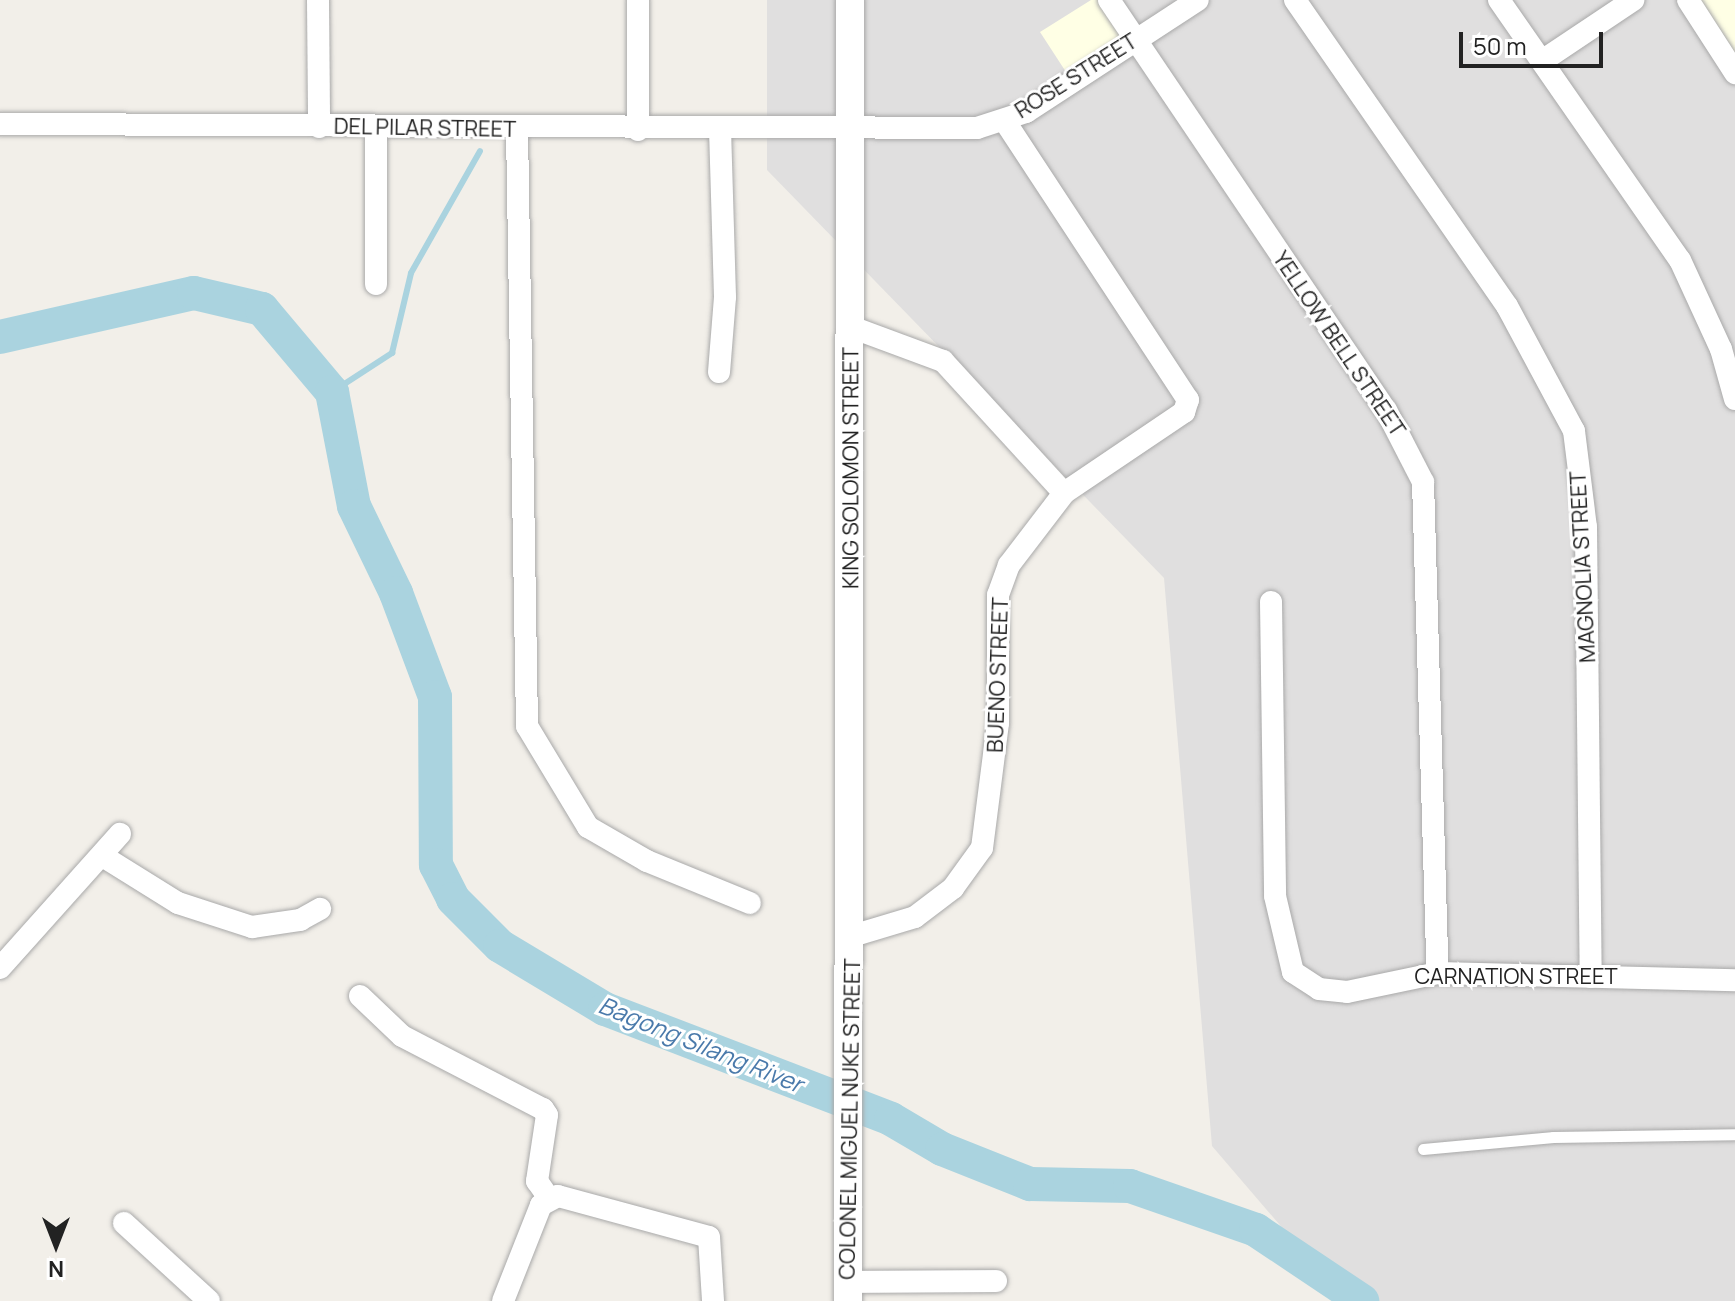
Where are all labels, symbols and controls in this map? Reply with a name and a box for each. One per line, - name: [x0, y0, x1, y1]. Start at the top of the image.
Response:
- scale bar: [1463, 16, 1607, 66]
- street label: ROSE STREET: [1010, 28, 1142, 124]
- text: 50 m: [1473, 29, 1527, 62]
- street label: DEL PILAR STREET: [333, 113, 517, 143]
- street label: YELLOW BELL STREET: [1267, 246, 1411, 442]
- street label: KING SOLOMON STREET: [838, 347, 864, 589]
- street label: MAGNOLIA STREET: [1565, 470, 1601, 664]
- street label: BUENO STREET: [982, 597, 1014, 753]
- street label: COLONEL MIGUEL NUKE STREET: [834, 957, 866, 1281]
- street label: CARNATION STREET: [1414, 964, 1618, 990]
- water label: Bagong Silang River: [595, 990, 807, 1098]
- north arrow: [16, 1205, 96, 1285]
- text: N: [48, 1254, 64, 1284]

